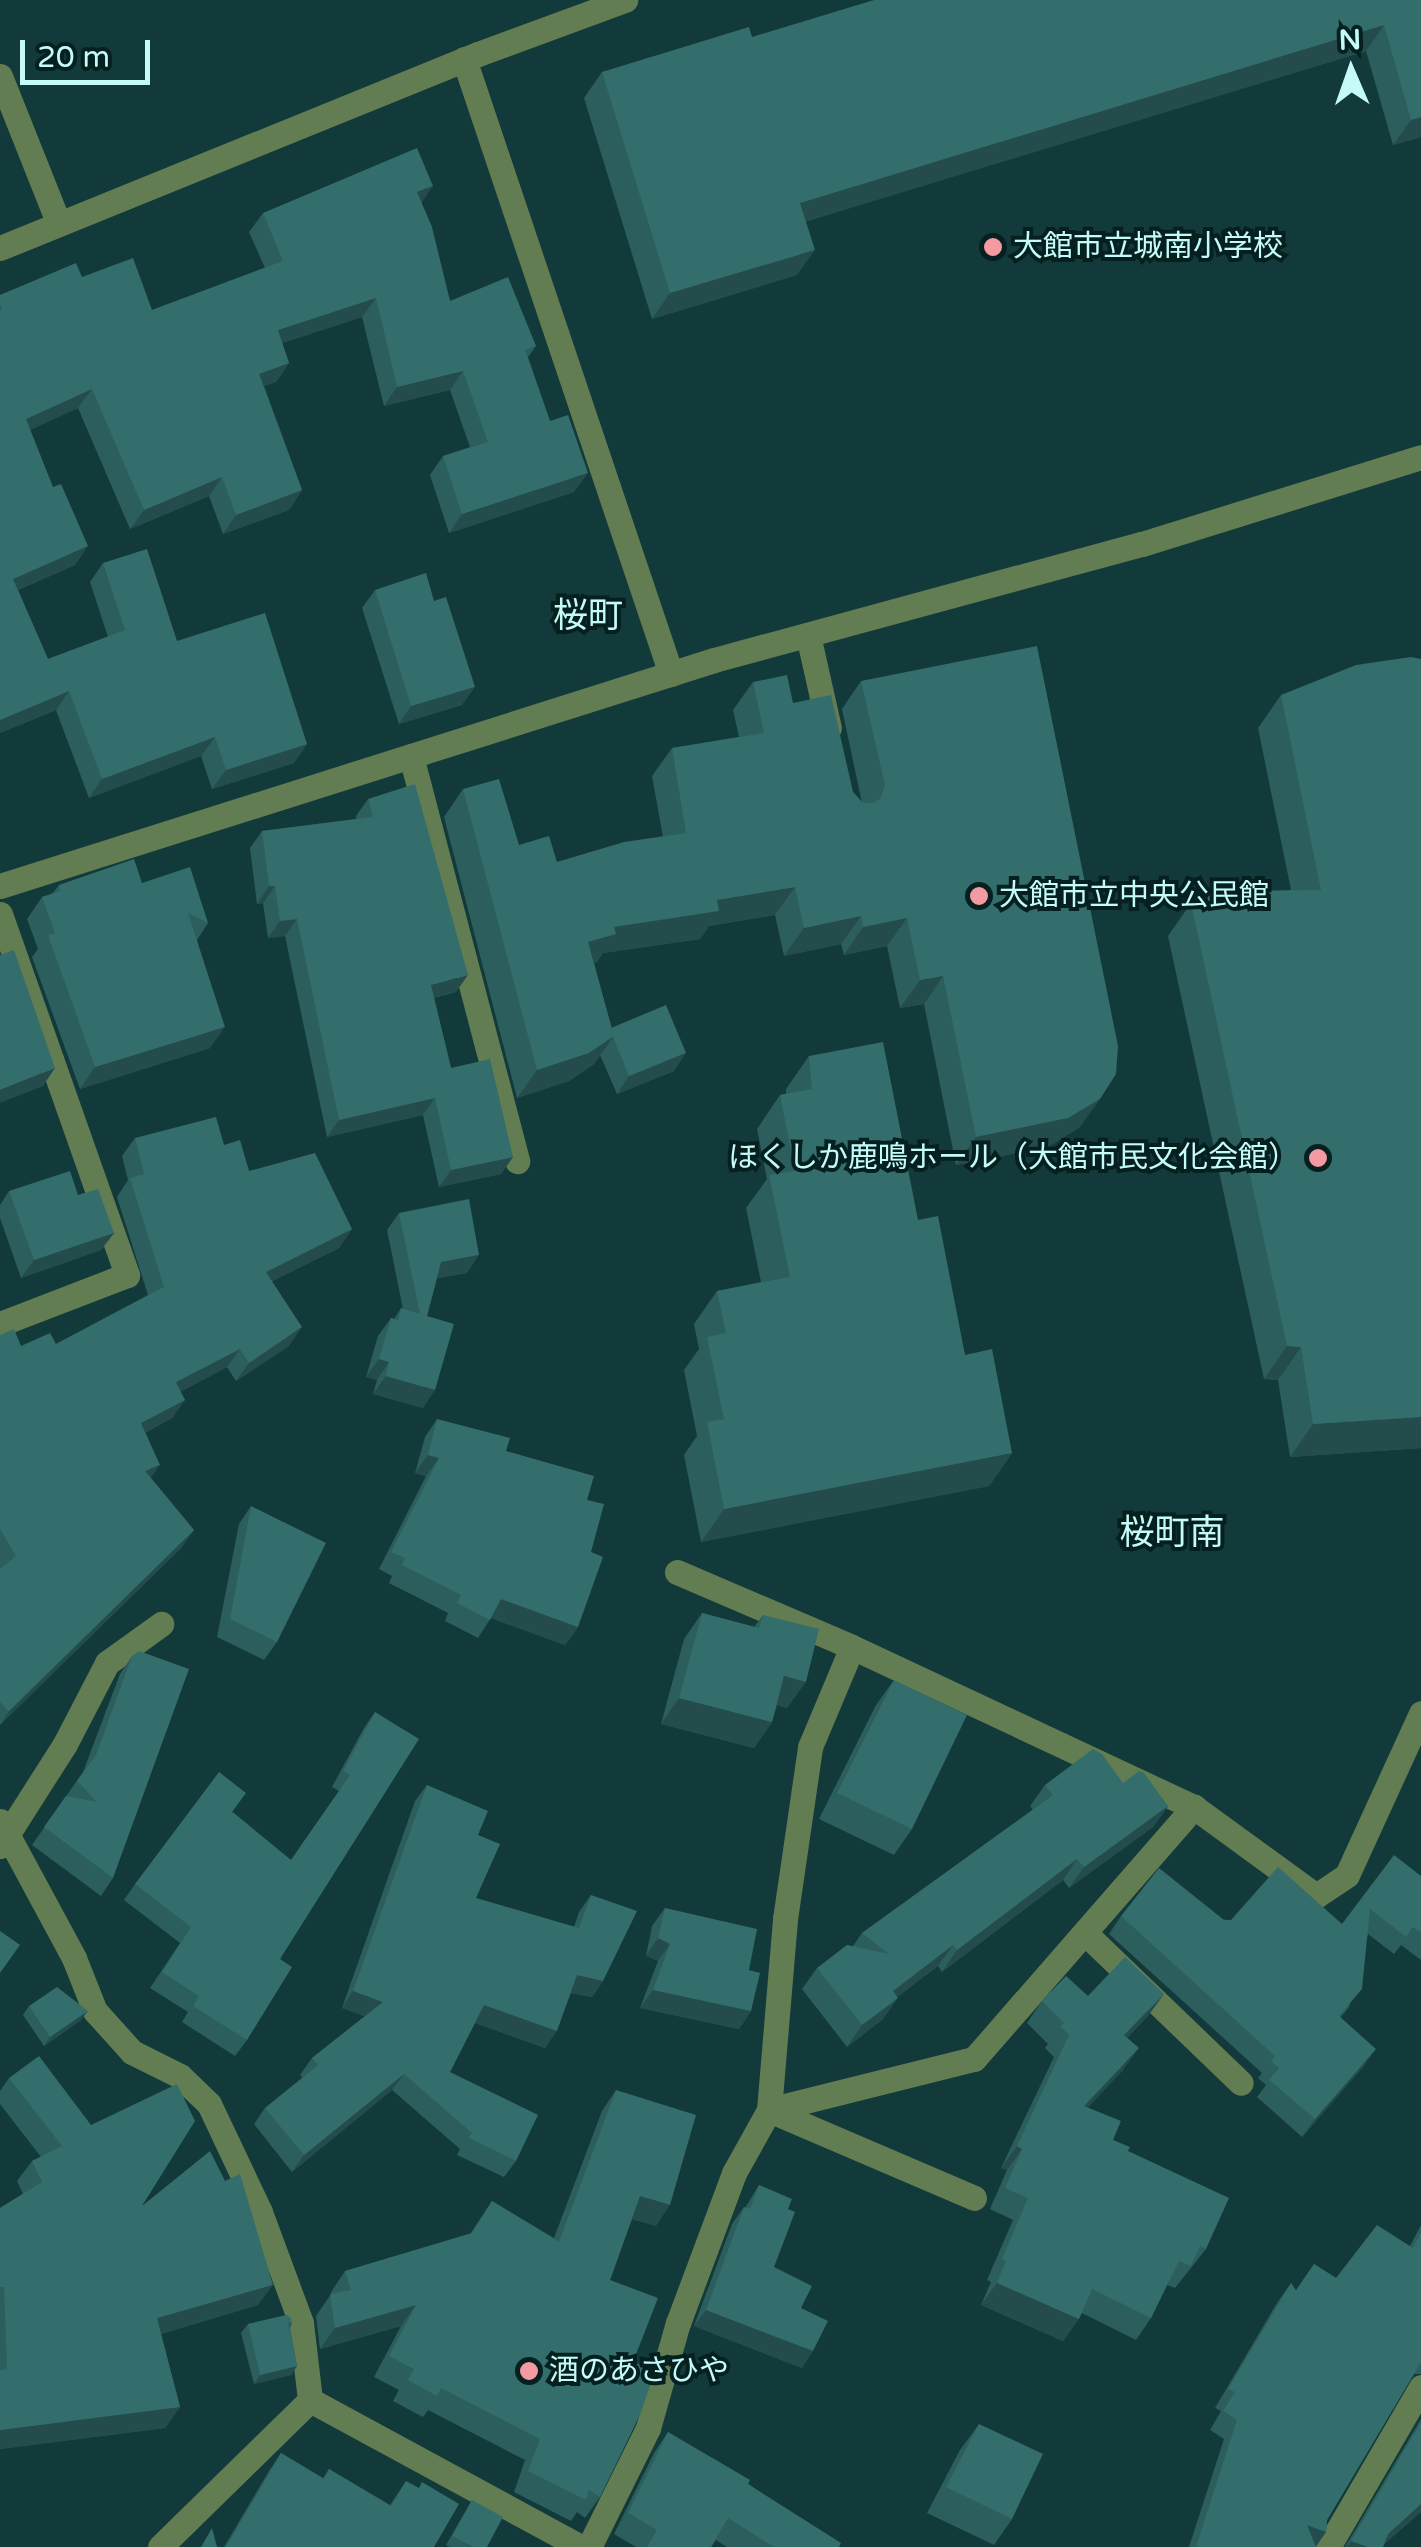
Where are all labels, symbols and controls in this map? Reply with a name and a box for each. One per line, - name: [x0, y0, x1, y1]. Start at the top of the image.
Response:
- scale bar: [25, 20, 155, 82]
- north arrow: [1301, 20, 1401, 120]
- text: N: [1338, 23, 1362, 57]
- text: 20 m: [37, 39, 110, 76]
- place label: 大館市立城南小学校: [1013, 229, 1283, 265]
- marker: 大館市立城南小学校: [982, 236, 1004, 258]
- district label: 桜町: [553, 595, 623, 637]
- place label: 大館市立中央公民館: [999, 878, 1269, 914]
- marker: 大館市立中央公民館: [968, 885, 990, 907]
- place label: ほくしか鹿鳴ホール（大館市民文化会館）: [728, 1140, 1298, 1176]
- marker: ほくしか鹿鳴ホール（大館市民文化会館）: [1307, 1147, 1329, 1169]
- district label: 桜町南: [1120, 1512, 1224, 1554]
- place label: 酒のあさひや: [549, 2353, 729, 2389]
- marker: 酒のあさひや: [518, 2360, 540, 2382]

